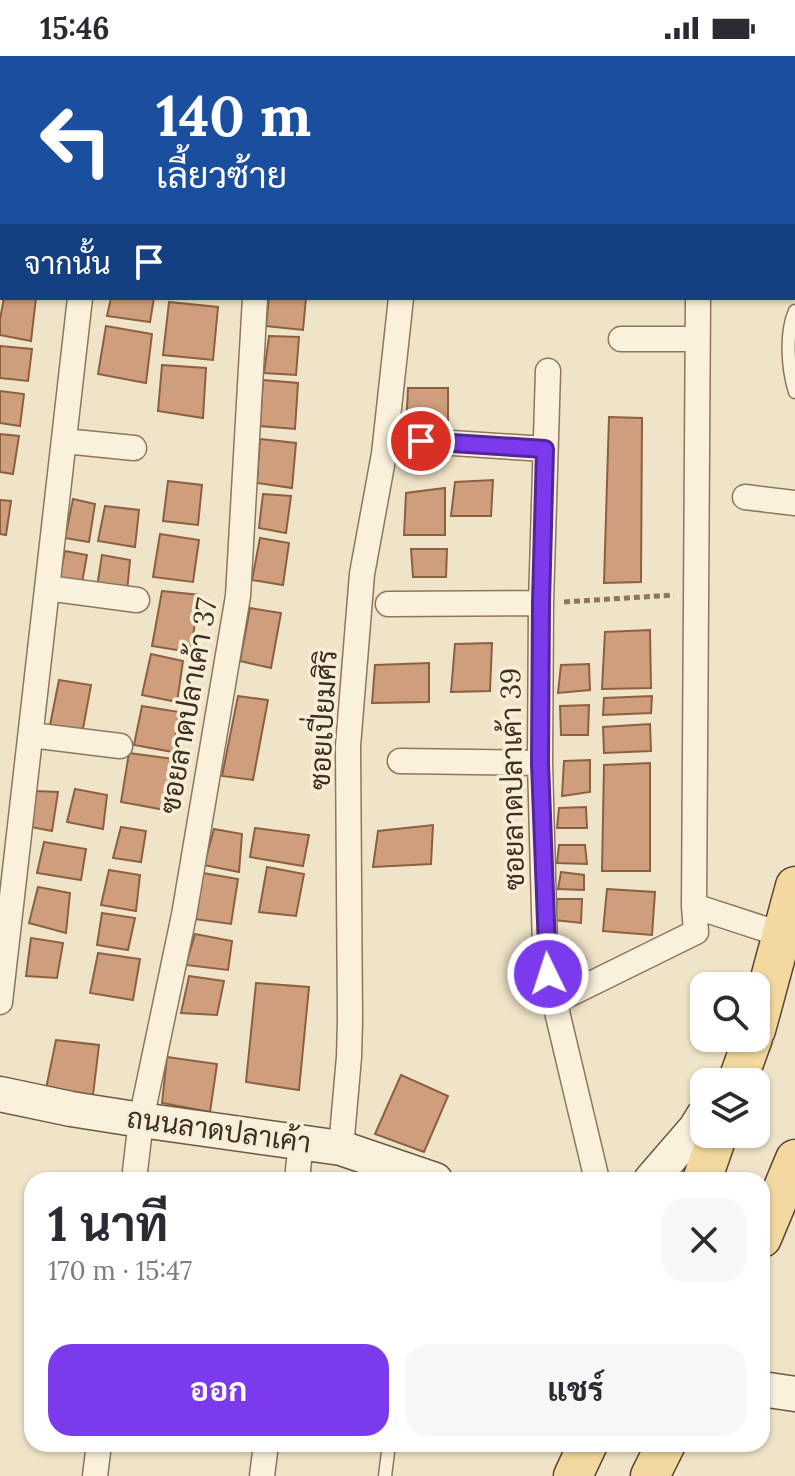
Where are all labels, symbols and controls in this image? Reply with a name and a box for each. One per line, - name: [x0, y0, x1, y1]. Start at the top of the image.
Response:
- text: 15:46: [40, 9, 110, 47]
- text: 140 m: [156, 80, 311, 151]
- icon: left: [24, 88, 128, 192]
- text: เลี้ยวซ้าย: [156, 152, 287, 198]
- icon: arrive: [127, 240, 171, 284]
- text: จากนั้น: [24, 244, 111, 282]
- pin: [387, 407, 455, 475]
- icon: arrive: [399, 419, 443, 463]
- street label: ซอยลาดปลาเค้า 37: [151, 595, 225, 817]
- street label: ซอยเปี่ยมศิริ: [295, 649, 345, 791]
- street label: ซอยลาดปลาเค้า 39: [492, 667, 532, 891]
- position arrow: [506, 932, 590, 1016]
- map controls: [690, 972, 770, 1148]
- button: search: [690, 972, 770, 1052]
- button: layers: [690, 1068, 770, 1148]
- street label: ถนนลาดปลาเค้า: [125, 1099, 313, 1161]
- text: 1 นาที: [48, 1193, 168, 1254]
- button: close: [662, 1198, 746, 1282]
- text: 170 m · 15:47: [48, 1254, 192, 1287]
- button: ออก: [48, 1344, 389, 1436]
- button: แชร์: [405, 1344, 746, 1436]

